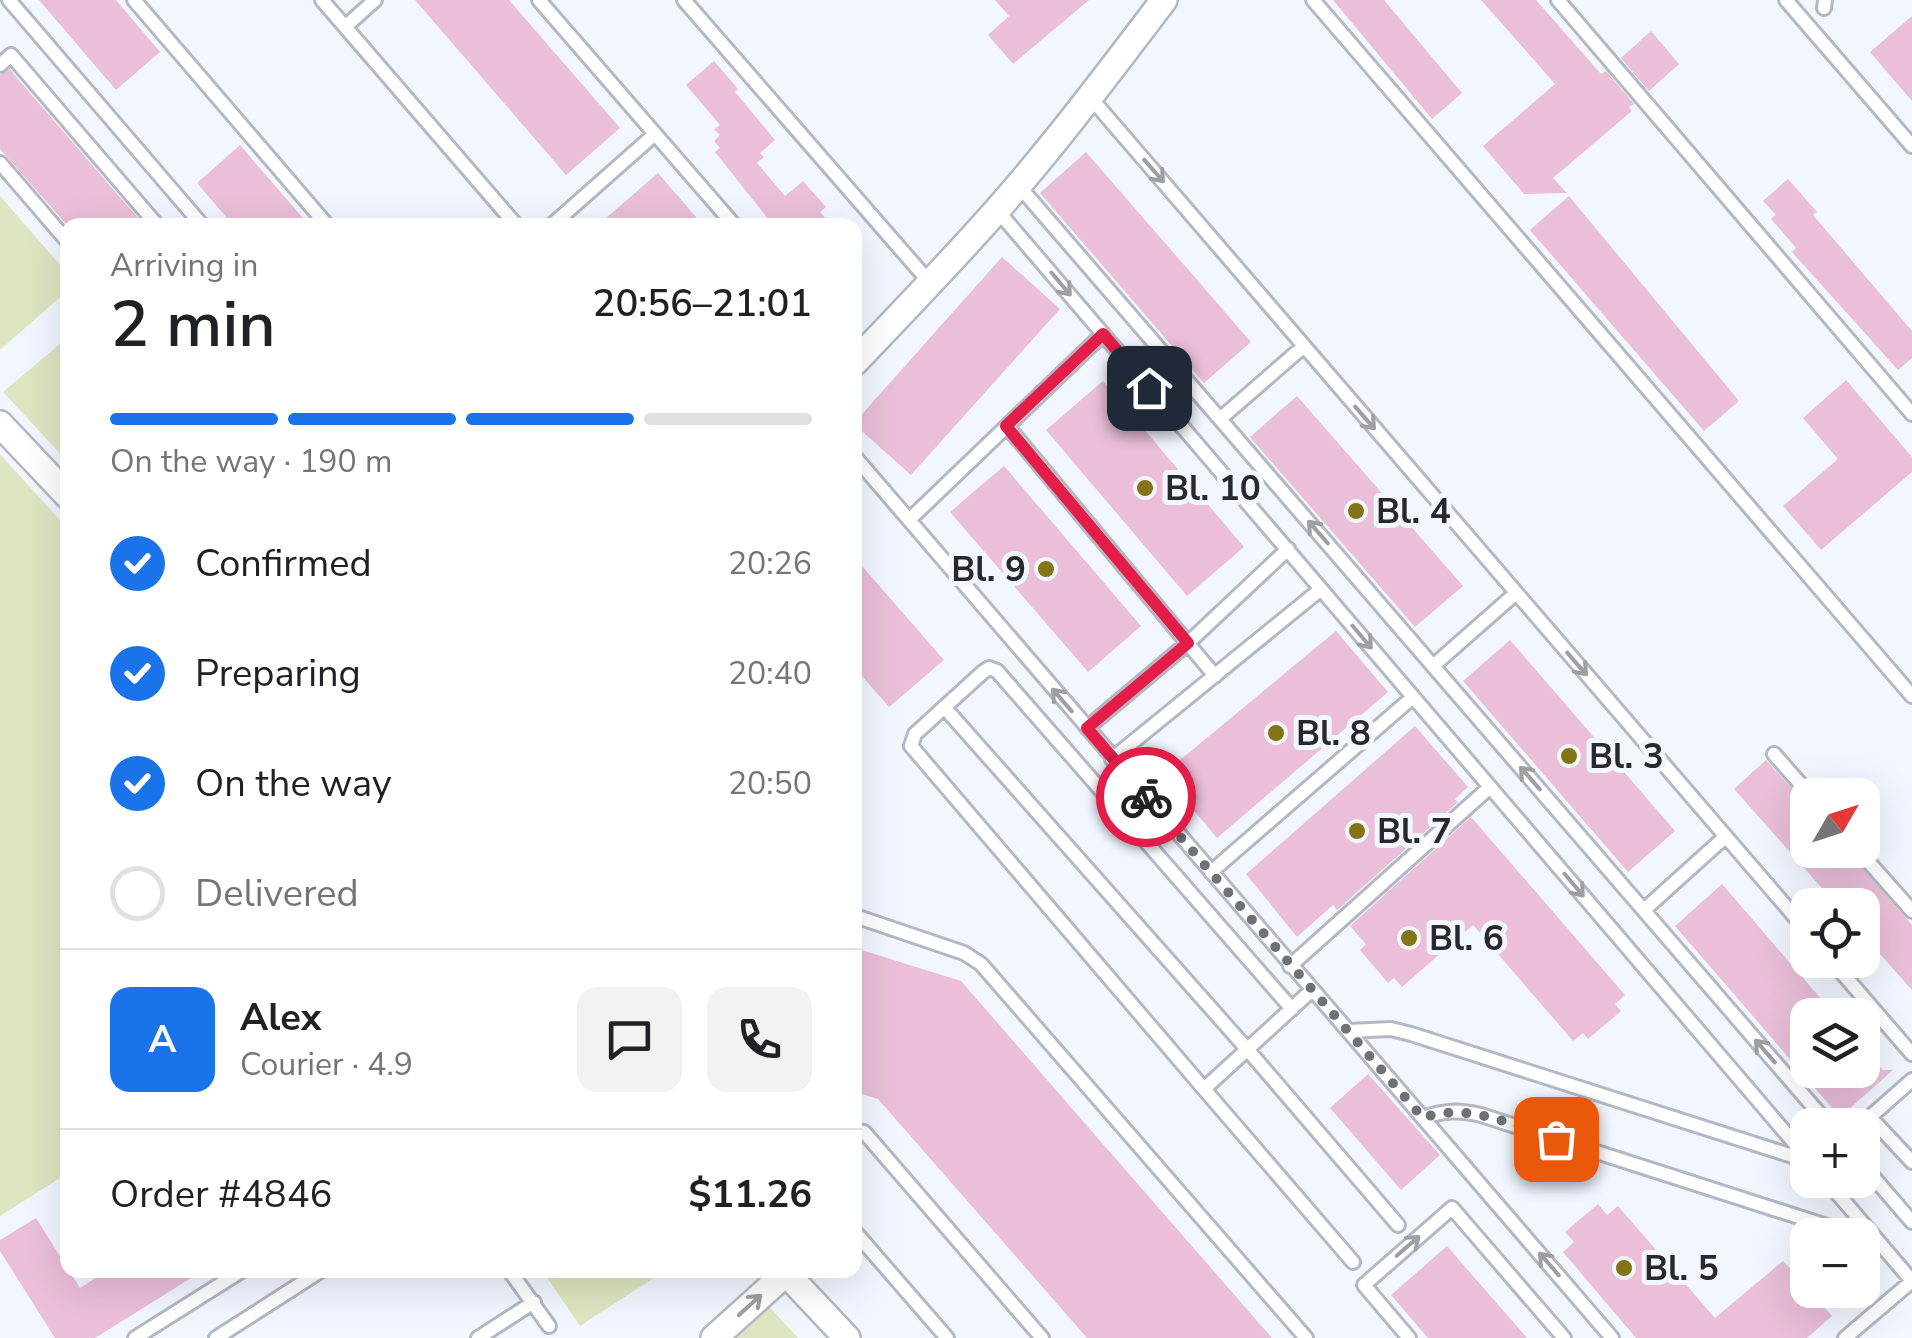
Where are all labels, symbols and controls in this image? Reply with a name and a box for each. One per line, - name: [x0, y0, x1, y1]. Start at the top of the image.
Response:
- one-way arrow: [1142, 158, 1165, 183]
- text: Arriving in: [110, 244, 258, 287]
- one-way arrow: [1049, 270, 1071, 296]
- text: 20:56–21:01: [593, 278, 812, 329]
- text: 2 min: [110, 280, 276, 369]
- pin: [1107, 346, 1192, 431]
- icon: home: [1122, 361, 1177, 416]
- one-way arrow: [1354, 405, 1377, 430]
- text: On the way · 190 m: [110, 440, 392, 483]
- place label: Bl. 10: [1165, 465, 1261, 512]
- marker: Bl. 10: [1134, 477, 1156, 499]
- place label: Bl. 4: [1376, 488, 1451, 535]
- marker: Bl. 4: [1345, 500, 1367, 522]
- one-way arrow: [1307, 520, 1329, 546]
- icon: check: [110, 536, 165, 591]
- text: Confirmed: [195, 538, 372, 589]
- text: 20:26: [728, 542, 812, 585]
- place label: Bl. 9: [951, 546, 1026, 593]
- marker: Bl. 9: [1035, 558, 1057, 580]
- one-way arrow: [1351, 624, 1373, 650]
- icon: check: [110, 646, 165, 701]
- text: Preparing: [195, 648, 361, 699]
- one-way arrow: [1566, 651, 1588, 677]
- text: 20:40: [728, 652, 812, 695]
- one-way arrow: [1052, 687, 1074, 713]
- place label: Bl. 8: [1296, 710, 1371, 757]
- marker: Bl. 8: [1265, 722, 1287, 744]
- place label: Bl. 3: [1589, 733, 1664, 780]
- marker: Bl. 3: [1558, 745, 1580, 767]
- courier: [1096, 747, 1196, 847]
- icon: check: [110, 756, 165, 811]
- text: On the way: [195, 758, 391, 809]
- text: 20:50: [728, 762, 812, 805]
- one-way arrow: [1520, 766, 1542, 792]
- icon: bike: [1119, 770, 1174, 825]
- north arrow: [1790, 778, 1880, 868]
- map controls: [1790, 778, 1880, 1308]
- place label: Bl. 7: [1377, 808, 1452, 855]
- marker: Bl. 7: [1346, 820, 1368, 842]
- text: Delivered: [195, 868, 359, 919]
- one-way arrow: [1562, 871, 1584, 897]
- button: locate: [1790, 888, 1880, 978]
- place label: Bl. 6: [1429, 915, 1504, 962]
- marker: Bl. 6: [1398, 927, 1420, 949]
- button: chat: [577, 987, 682, 1092]
- button: phone: [707, 987, 812, 1092]
- text: Alex: [240, 992, 321, 1043]
- button: layers: [1790, 998, 1880, 1088]
- text: A: [148, 1014, 177, 1065]
- one-way arrow: [1754, 1039, 1777, 1064]
- text: Courier · 4.9: [240, 1043, 413, 1086]
- pin: [1514, 1097, 1599, 1182]
- button: +: [1790, 1108, 1880, 1198]
- icon: bag: [1529, 1112, 1584, 1167]
- text: Order #4846: [110, 1169, 332, 1220]
- text: $11.26: [689, 1169, 812, 1220]
- button: −: [1790, 1218, 1880, 1308]
- one-way arrow: [1395, 1235, 1420, 1258]
- place label: Bl. 5: [1644, 1245, 1719, 1292]
- one-way arrow: [1537, 1252, 1560, 1277]
- marker: Bl. 5: [1613, 1257, 1635, 1279]
- one-way arrow: [737, 1294, 762, 1317]

